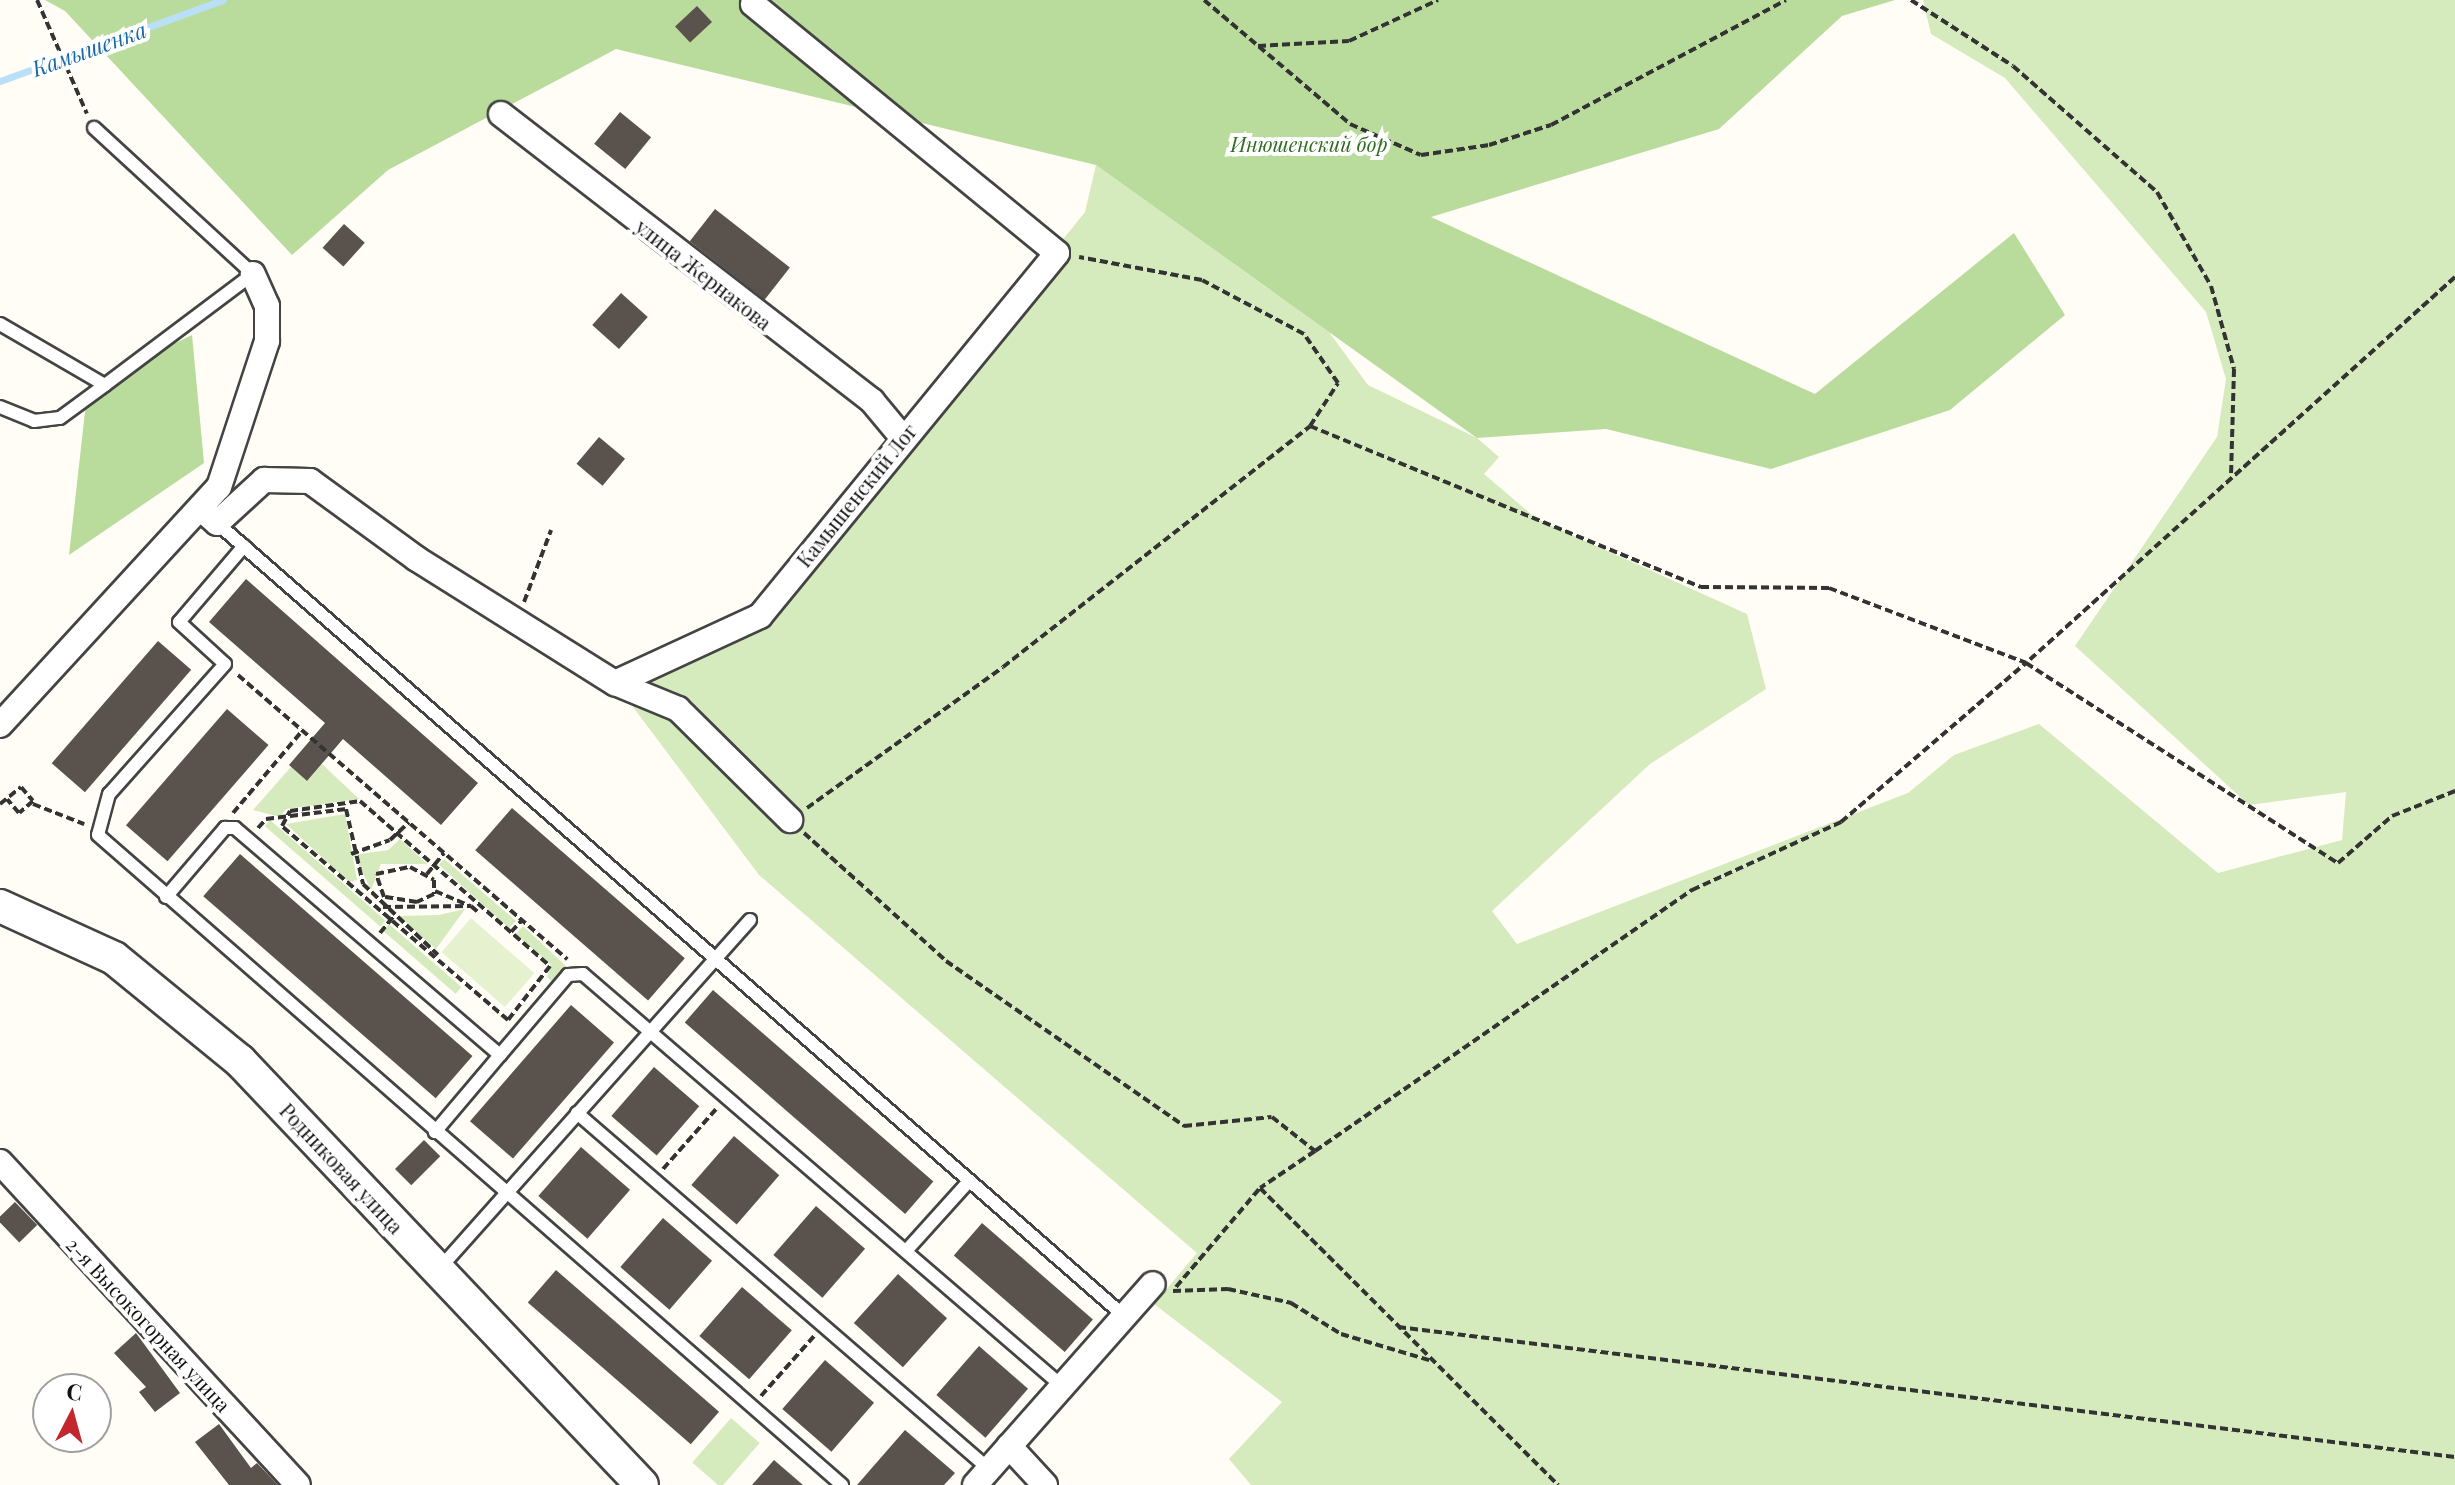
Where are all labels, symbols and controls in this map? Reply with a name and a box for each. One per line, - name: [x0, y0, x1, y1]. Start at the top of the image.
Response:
- water label: Камышенка: [28, 16, 150, 82]
- park label: Инюшенский бор: [1231, 131, 1387, 155]
- street label: улица Жернакова: [632, 214, 776, 334]
- street label: Камышенский Лог: [791, 419, 921, 571]
- street label: Родниковая улица: [276, 1098, 408, 1238]
- street label: 2-я Высокогорная улица: [62, 1232, 236, 1416]
- north arrow: [32, 1373, 112, 1453]
- text: С: [65, 1375, 84, 1407]

